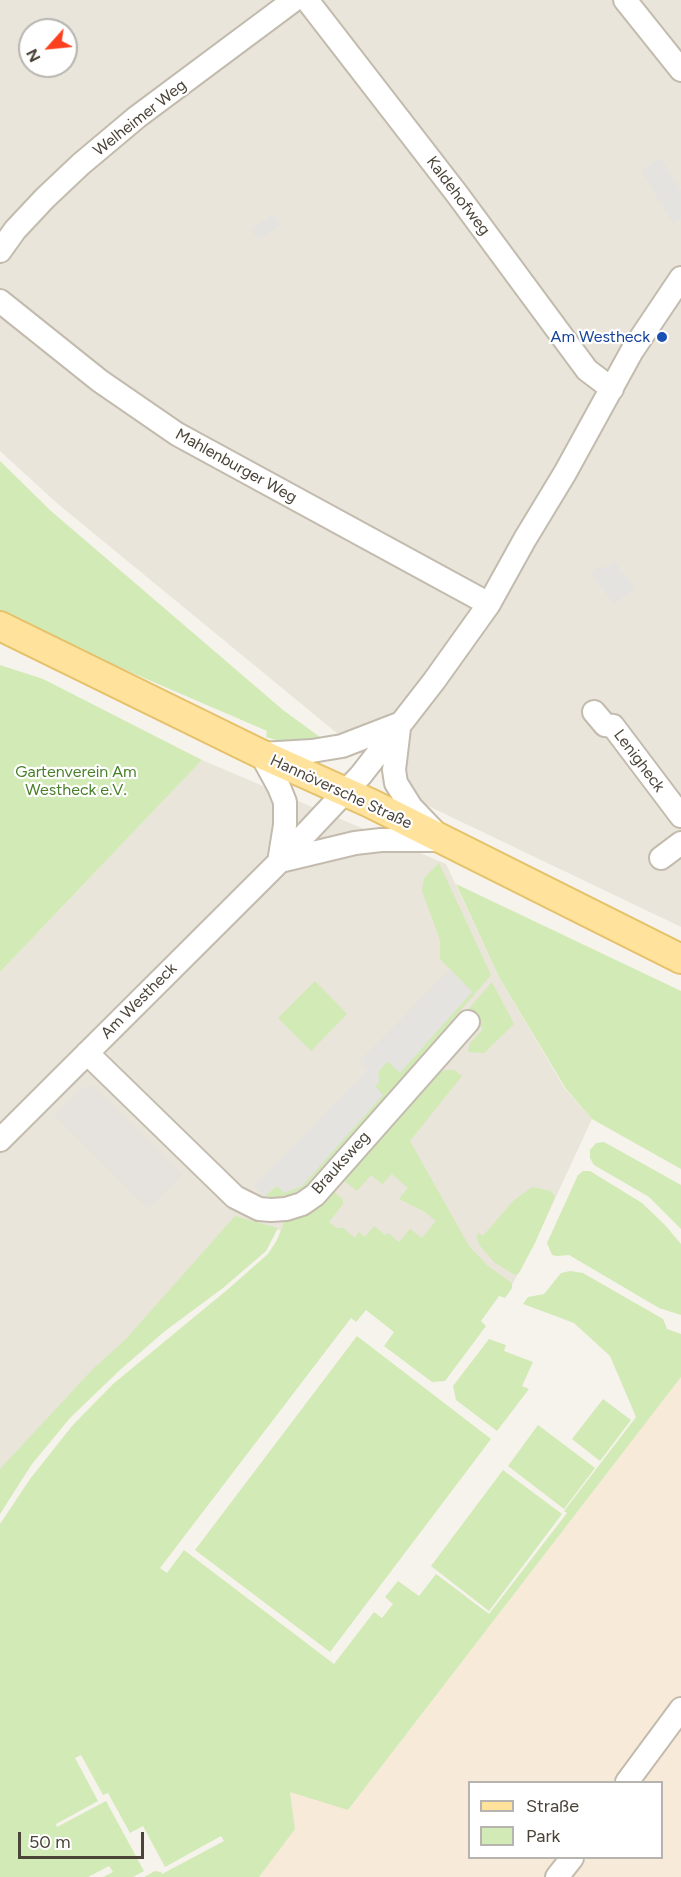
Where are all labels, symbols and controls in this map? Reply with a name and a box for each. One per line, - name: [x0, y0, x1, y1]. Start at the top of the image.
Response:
- north arrow: [18, 18, 78, 78]
- text: N: [22, 46, 45, 65]
- street label: Welheimer Weg: [90, 76, 190, 160]
- street label: Kaldehofweg: [422, 153, 494, 239]
- place label: Am Westheck: [551, 327, 650, 347]
- marker: Am Westheck: [655, 330, 669, 344]
- street label: Mahlenburger Weg: [172, 425, 300, 507]
- street label: Lenigheck: [609, 726, 669, 796]
- street label: Hannöversche Straße: [267, 751, 415, 833]
- park label: Gartenverein Am Westheck e.V.: [15, 762, 137, 800]
- street label: Am Westheck: [97, 959, 181, 1043]
- street label: Brauksweg: [308, 1128, 374, 1198]
- legend: [468, 1781, 663, 1859]
- text: Straße: [526, 1795, 579, 1817]
- scale bar: [21, 1820, 147, 1858]
- text: Park: [526, 1825, 560, 1847]
- text: 50 m: [29, 1831, 71, 1853]

